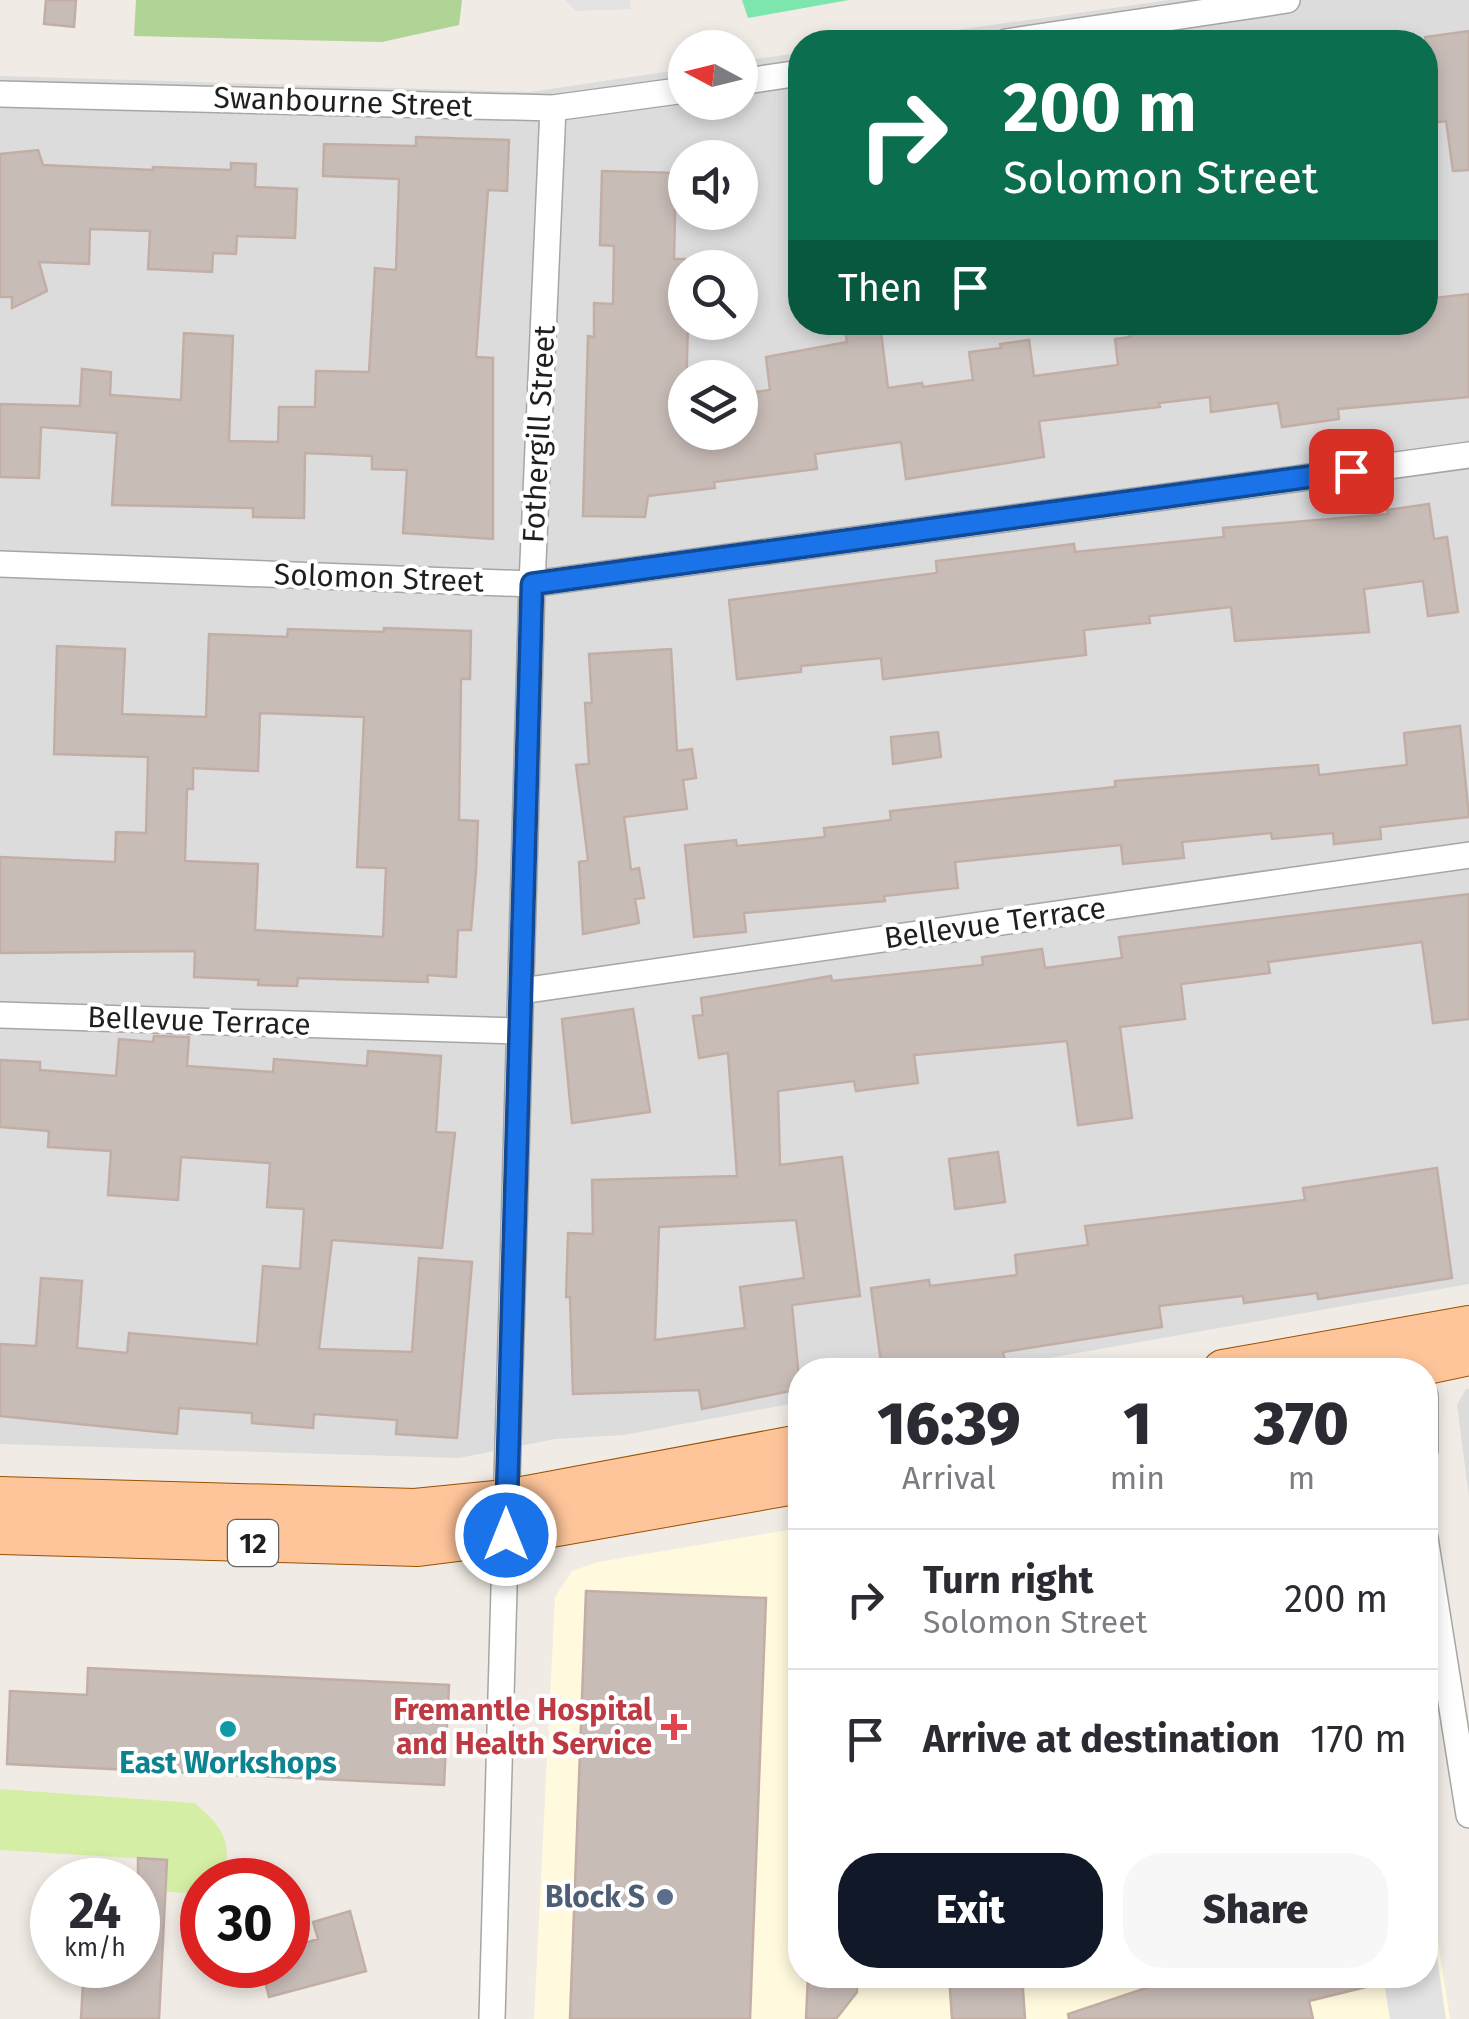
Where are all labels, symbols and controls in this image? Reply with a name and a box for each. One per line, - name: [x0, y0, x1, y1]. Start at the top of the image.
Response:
- north arrow: [668, 30, 758, 120]
- map controls: [668, 30, 758, 450]
- text: 200 m: [1003, 66, 1197, 150]
- icon: right: [838, 70, 968, 200]
- street label: Swanbourne Street: [213, 79, 473, 125]
- button: sound: [668, 140, 758, 230]
- text: Solomon Street: [1003, 151, 1318, 205]
- button: search: [668, 250, 758, 340]
- icon: arrive: [943, 260, 998, 315]
- text: Then: [838, 265, 923, 311]
- street label: Fothergill Street: [515, 324, 563, 544]
- button: layers: [668, 360, 758, 450]
- pin: [1309, 429, 1394, 514]
- icon: arrive: [1324, 444, 1379, 499]
- street label: Solomon Street: [273, 556, 485, 600]
- street label: Bellevue Terrace: [882, 890, 1108, 956]
- street label: Bellevue Terrace: [87, 999, 311, 1043]
- text: 16:39: [877, 1388, 1021, 1460]
- text: 1: [1123, 1388, 1152, 1460]
- text: 370: [1254, 1388, 1349, 1460]
- text: Arrival: [902, 1459, 996, 1497]
- text: min: [1110, 1459, 1165, 1497]
- text: m: [1288, 1459, 1315, 1497]
- position arrow: [454, 1483, 558, 1587]
- road number: 12: [228, 1520, 278, 1566]
- text: Turn right: [923, 1557, 1093, 1603]
- icon: right: [838, 1572, 893, 1627]
- text: 200 m: [1284, 1576, 1388, 1622]
- text: Solomon Street: [923, 1603, 1147, 1641]
- place label: Fremantle Hospital and Health Service: [393, 1692, 652, 1762]
- icon: arrive: [838, 1712, 893, 1767]
- marker: Fremantle Hospital and Health Service: [661, 1714, 687, 1740]
- text: Arrive at destination: [923, 1716, 1280, 1762]
- text: 170 m: [1310, 1716, 1407, 1762]
- marker: East Workshops: [217, 1718, 239, 1740]
- place label: East Workshops: [119, 1745, 337, 1781]
- button: Exit: [838, 1853, 1103, 1968]
- button: Share: [1123, 1853, 1388, 1968]
- speed limit sign: 30: [180, 1858, 310, 1988]
- place label: Block S: [545, 1879, 645, 1915]
- text: 24: [69, 1881, 121, 1941]
- marker: Block S: [654, 1886, 676, 1908]
- text: km/h: [64, 1933, 126, 1963]

